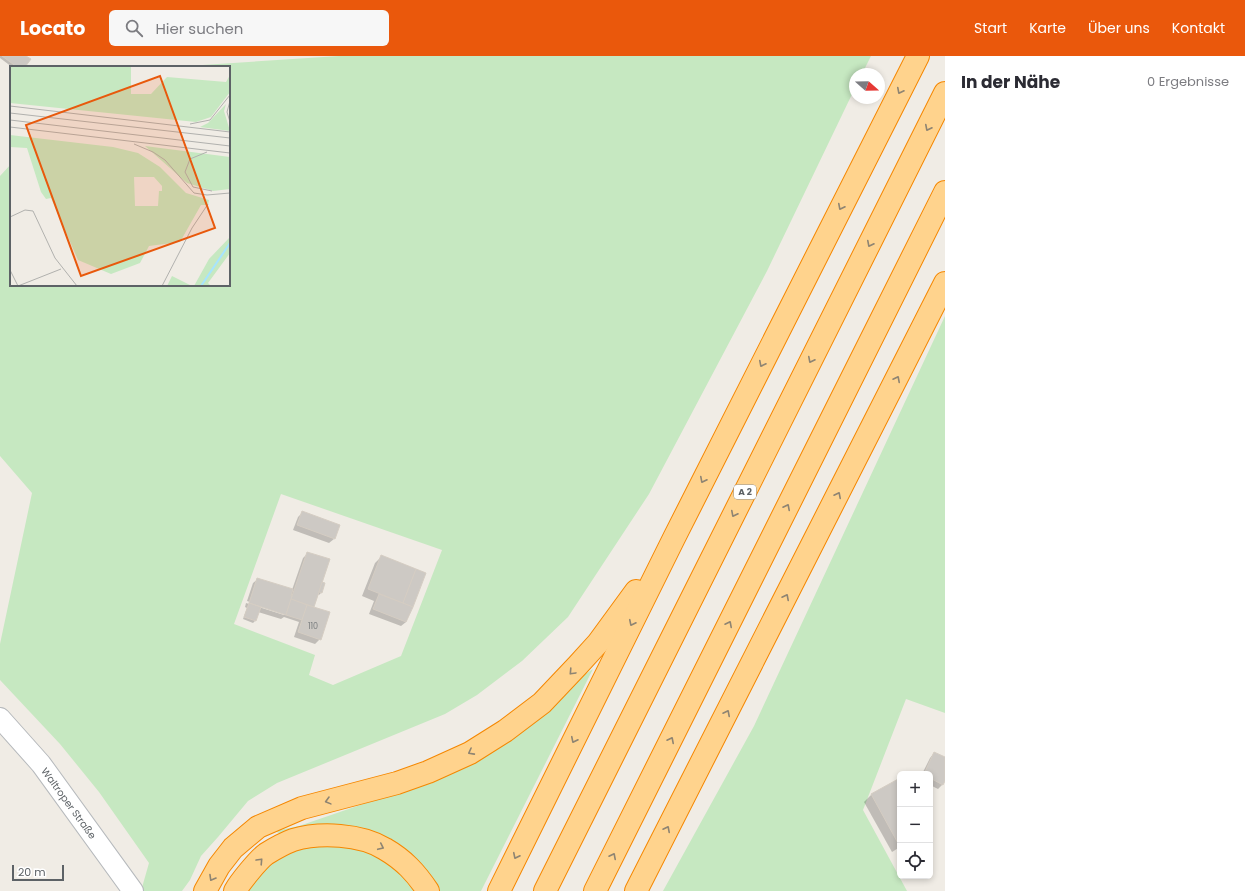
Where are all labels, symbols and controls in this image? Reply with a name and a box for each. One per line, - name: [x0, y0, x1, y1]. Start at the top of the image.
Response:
- search box: [109, 10, 389, 46]
- text: Locato: [20, 15, 85, 42]
- icon: search: [123, 17, 145, 39]
- text: Hier suchen: [155, 18, 243, 39]
- text: Start: [974, 18, 1007, 38]
- text: Karte: [1029, 18, 1066, 38]
- text: Über uns: [1088, 18, 1150, 38]
- text: Kontakt: [1172, 18, 1225, 38]
- inset map: [10, 66, 230, 286]
- north arrow: [849, 68, 885, 104]
- text: In der Nähe: [961, 70, 1060, 94]
- text: 0 Ergebnisse: [1147, 72, 1229, 91]
- one-way arrow: [897, 87, 905, 94]
- one-way arrow: [925, 123, 932, 131]
- one-way arrow: [839, 203, 846, 210]
- one-way arrow: [867, 240, 874, 247]
- one-way arrow: [808, 356, 816, 364]
- one-way arrow: [759, 360, 767, 367]
- one-way arrow: [892, 375, 900, 383]
- one-way arrow: [701, 476, 708, 483]
- road number: A 2: [734, 485, 756, 499]
- one-way arrow: [833, 491, 841, 499]
- one-way arrow: [782, 504, 790, 512]
- one-way arrow: [731, 510, 739, 517]
- one-way arrow: [781, 594, 789, 601]
- one-way arrow: [629, 619, 637, 627]
- one-way arrow: [724, 620, 732, 628]
- house number: 110: [308, 621, 318, 632]
- one-way arrow: [569, 667, 576, 675]
- one-way arrow: [722, 710, 729, 717]
- one-way arrow: [571, 736, 579, 743]
- one-way arrow: [666, 737, 674, 744]
- one-way arrow: [467, 748, 475, 755]
- street label: Waltroper Straße: [38, 764, 100, 842]
- map controls: [897, 771, 933, 879]
- button: +: [897, 771, 933, 807]
- one-way arrow: [325, 796, 332, 805]
- button: −: [897, 807, 933, 843]
- one-way arrow: [663, 825, 670, 833]
- one-way arrow: [377, 842, 384, 850]
- button: locate: [897, 843, 933, 879]
- one-way arrow: [513, 852, 521, 859]
- one-way arrow: [608, 853, 616, 860]
- one-way arrow: [255, 858, 262, 866]
- scale bar: [12, 863, 64, 882]
- text: 20 m: [18, 864, 46, 880]
- one-way arrow: [209, 874, 217, 881]

